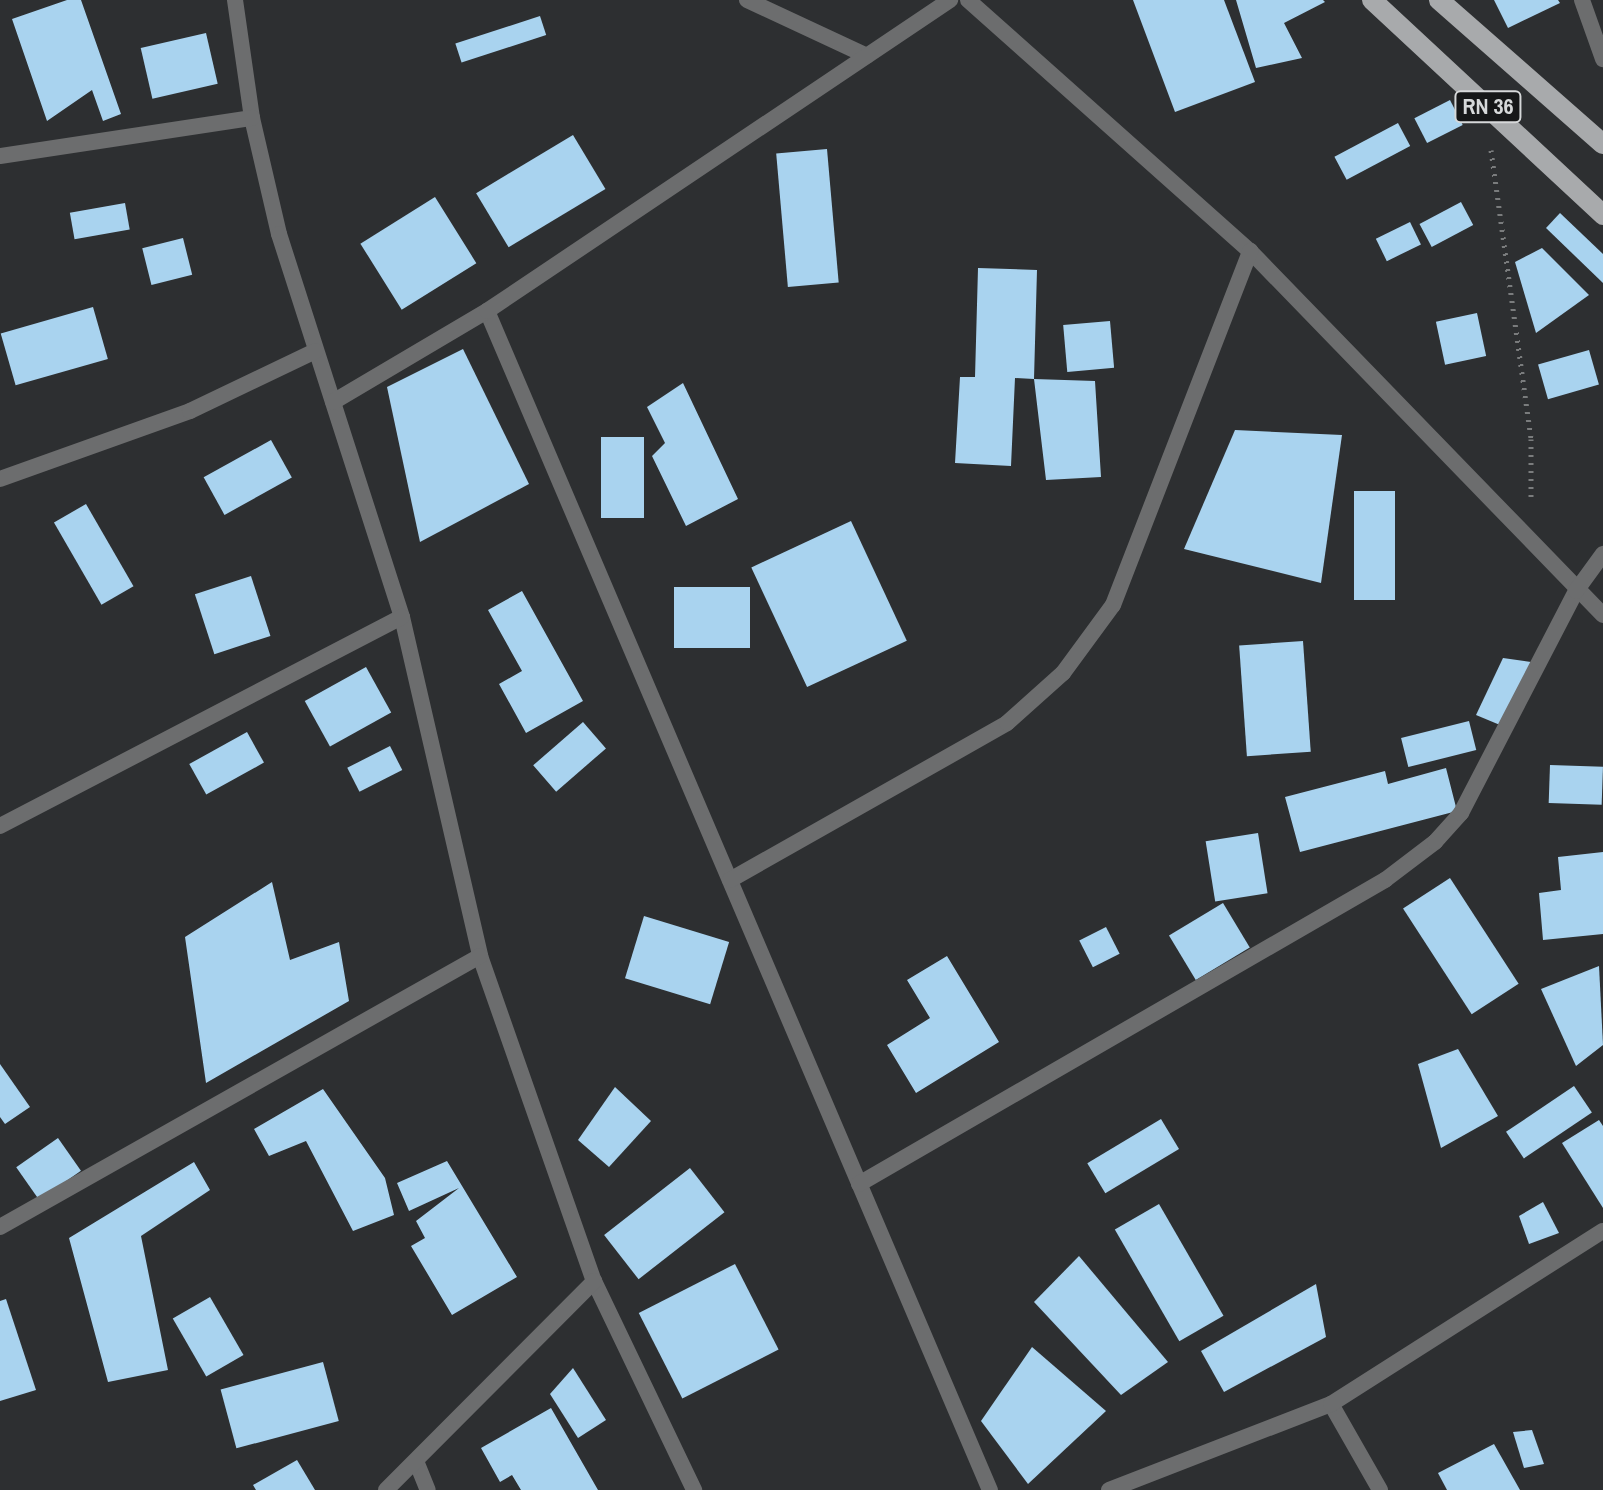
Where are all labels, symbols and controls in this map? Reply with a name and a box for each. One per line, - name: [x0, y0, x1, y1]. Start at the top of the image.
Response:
- road number: RN 36: [1454, 89, 1522, 125]

